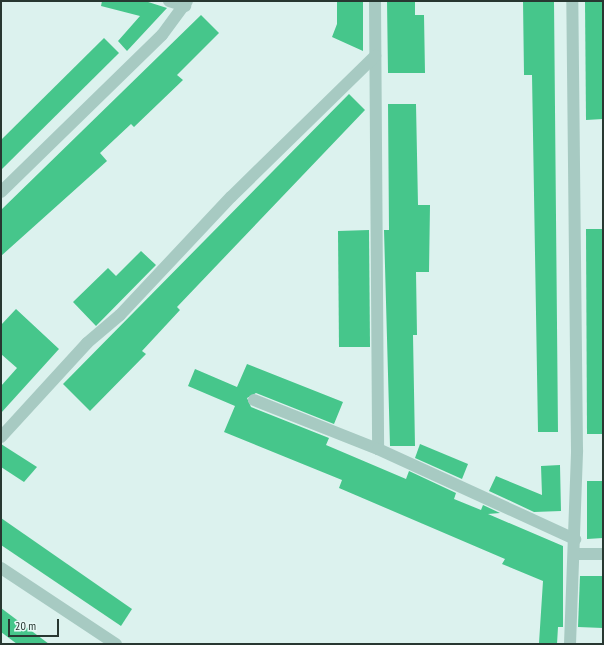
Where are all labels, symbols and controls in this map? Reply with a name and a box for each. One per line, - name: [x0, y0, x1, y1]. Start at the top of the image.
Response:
- scale bar: [10, 611, 61, 637]
- text: 20 m: [15, 618, 36, 633]

